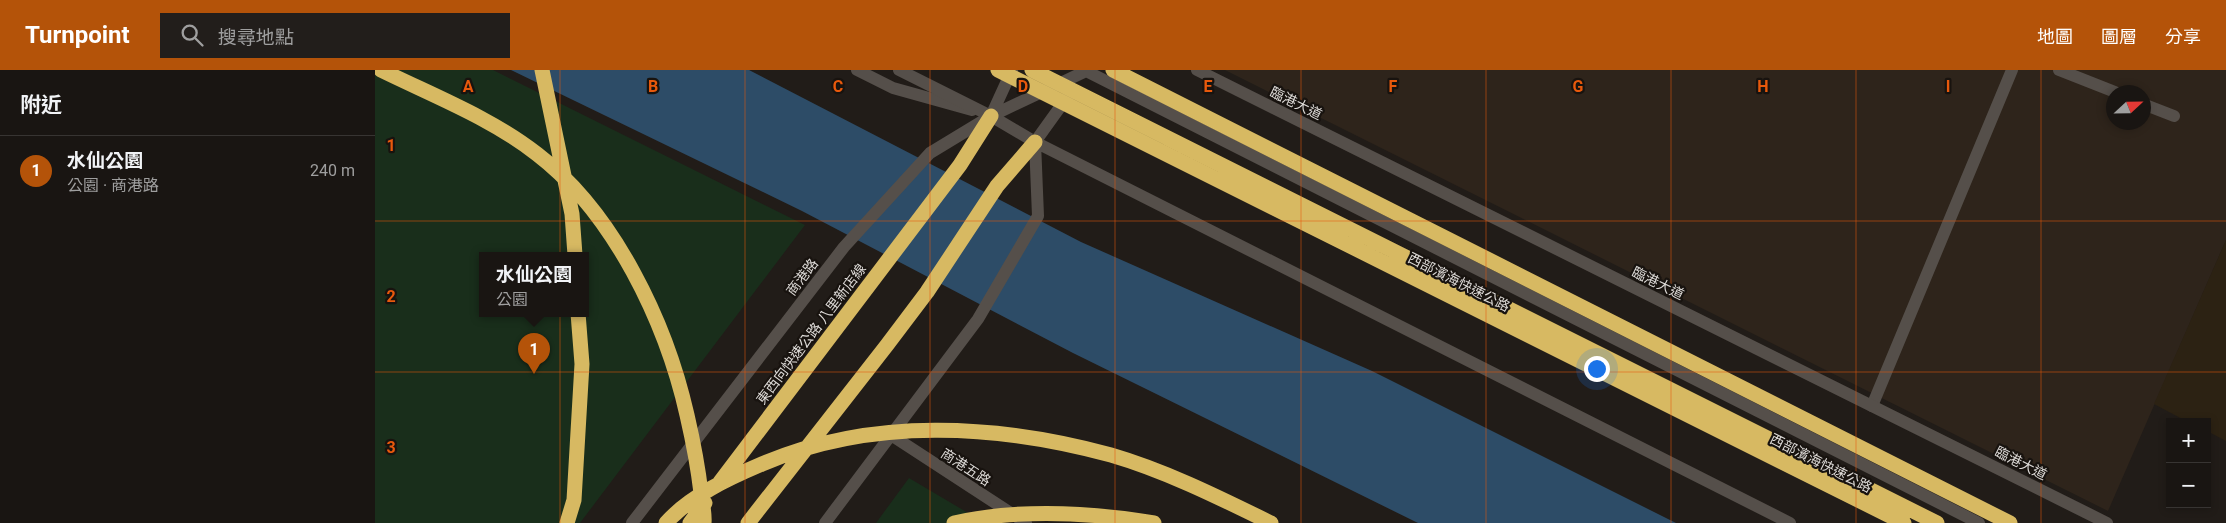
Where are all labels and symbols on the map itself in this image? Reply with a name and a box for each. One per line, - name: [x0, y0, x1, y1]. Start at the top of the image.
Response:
- text: A: [463, 77, 474, 96]
- text: B: [648, 77, 658, 96]
- text: C: [833, 77, 843, 96]
- text: D: [1018, 77, 1028, 96]
- text: E: [1204, 77, 1213, 96]
- text: F: [1389, 77, 1398, 96]
- text: G: [1573, 77, 1584, 96]
- text: H: [1757, 77, 1769, 96]
- text: I: [1946, 77, 1950, 96]
- street label: 臨港大道: [1267, 84, 1325, 122]
- north arrow: [2106, 85, 2151, 130]
- text: 1: [386, 136, 396, 155]
- street label: 西部濱海快速公路: [1405, 249, 1513, 315]
- street label: 商港路: [783, 255, 821, 299]
- street label: 東西向快速公路 八里新店線: [753, 261, 869, 407]
- street label: 臨港大道: [1629, 264, 1687, 302]
- text: 2: [386, 287, 396, 306]
- pin: 1: [518, 333, 550, 374]
- your location: [1584, 356, 1610, 382]
- street label: 西部濱海快速公路: [1767, 430, 1875, 496]
- text: 3: [386, 438, 396, 457]
- street label: 臨港大道: [1992, 443, 2050, 483]
- street label: 商港五路: [938, 445, 994, 489]

